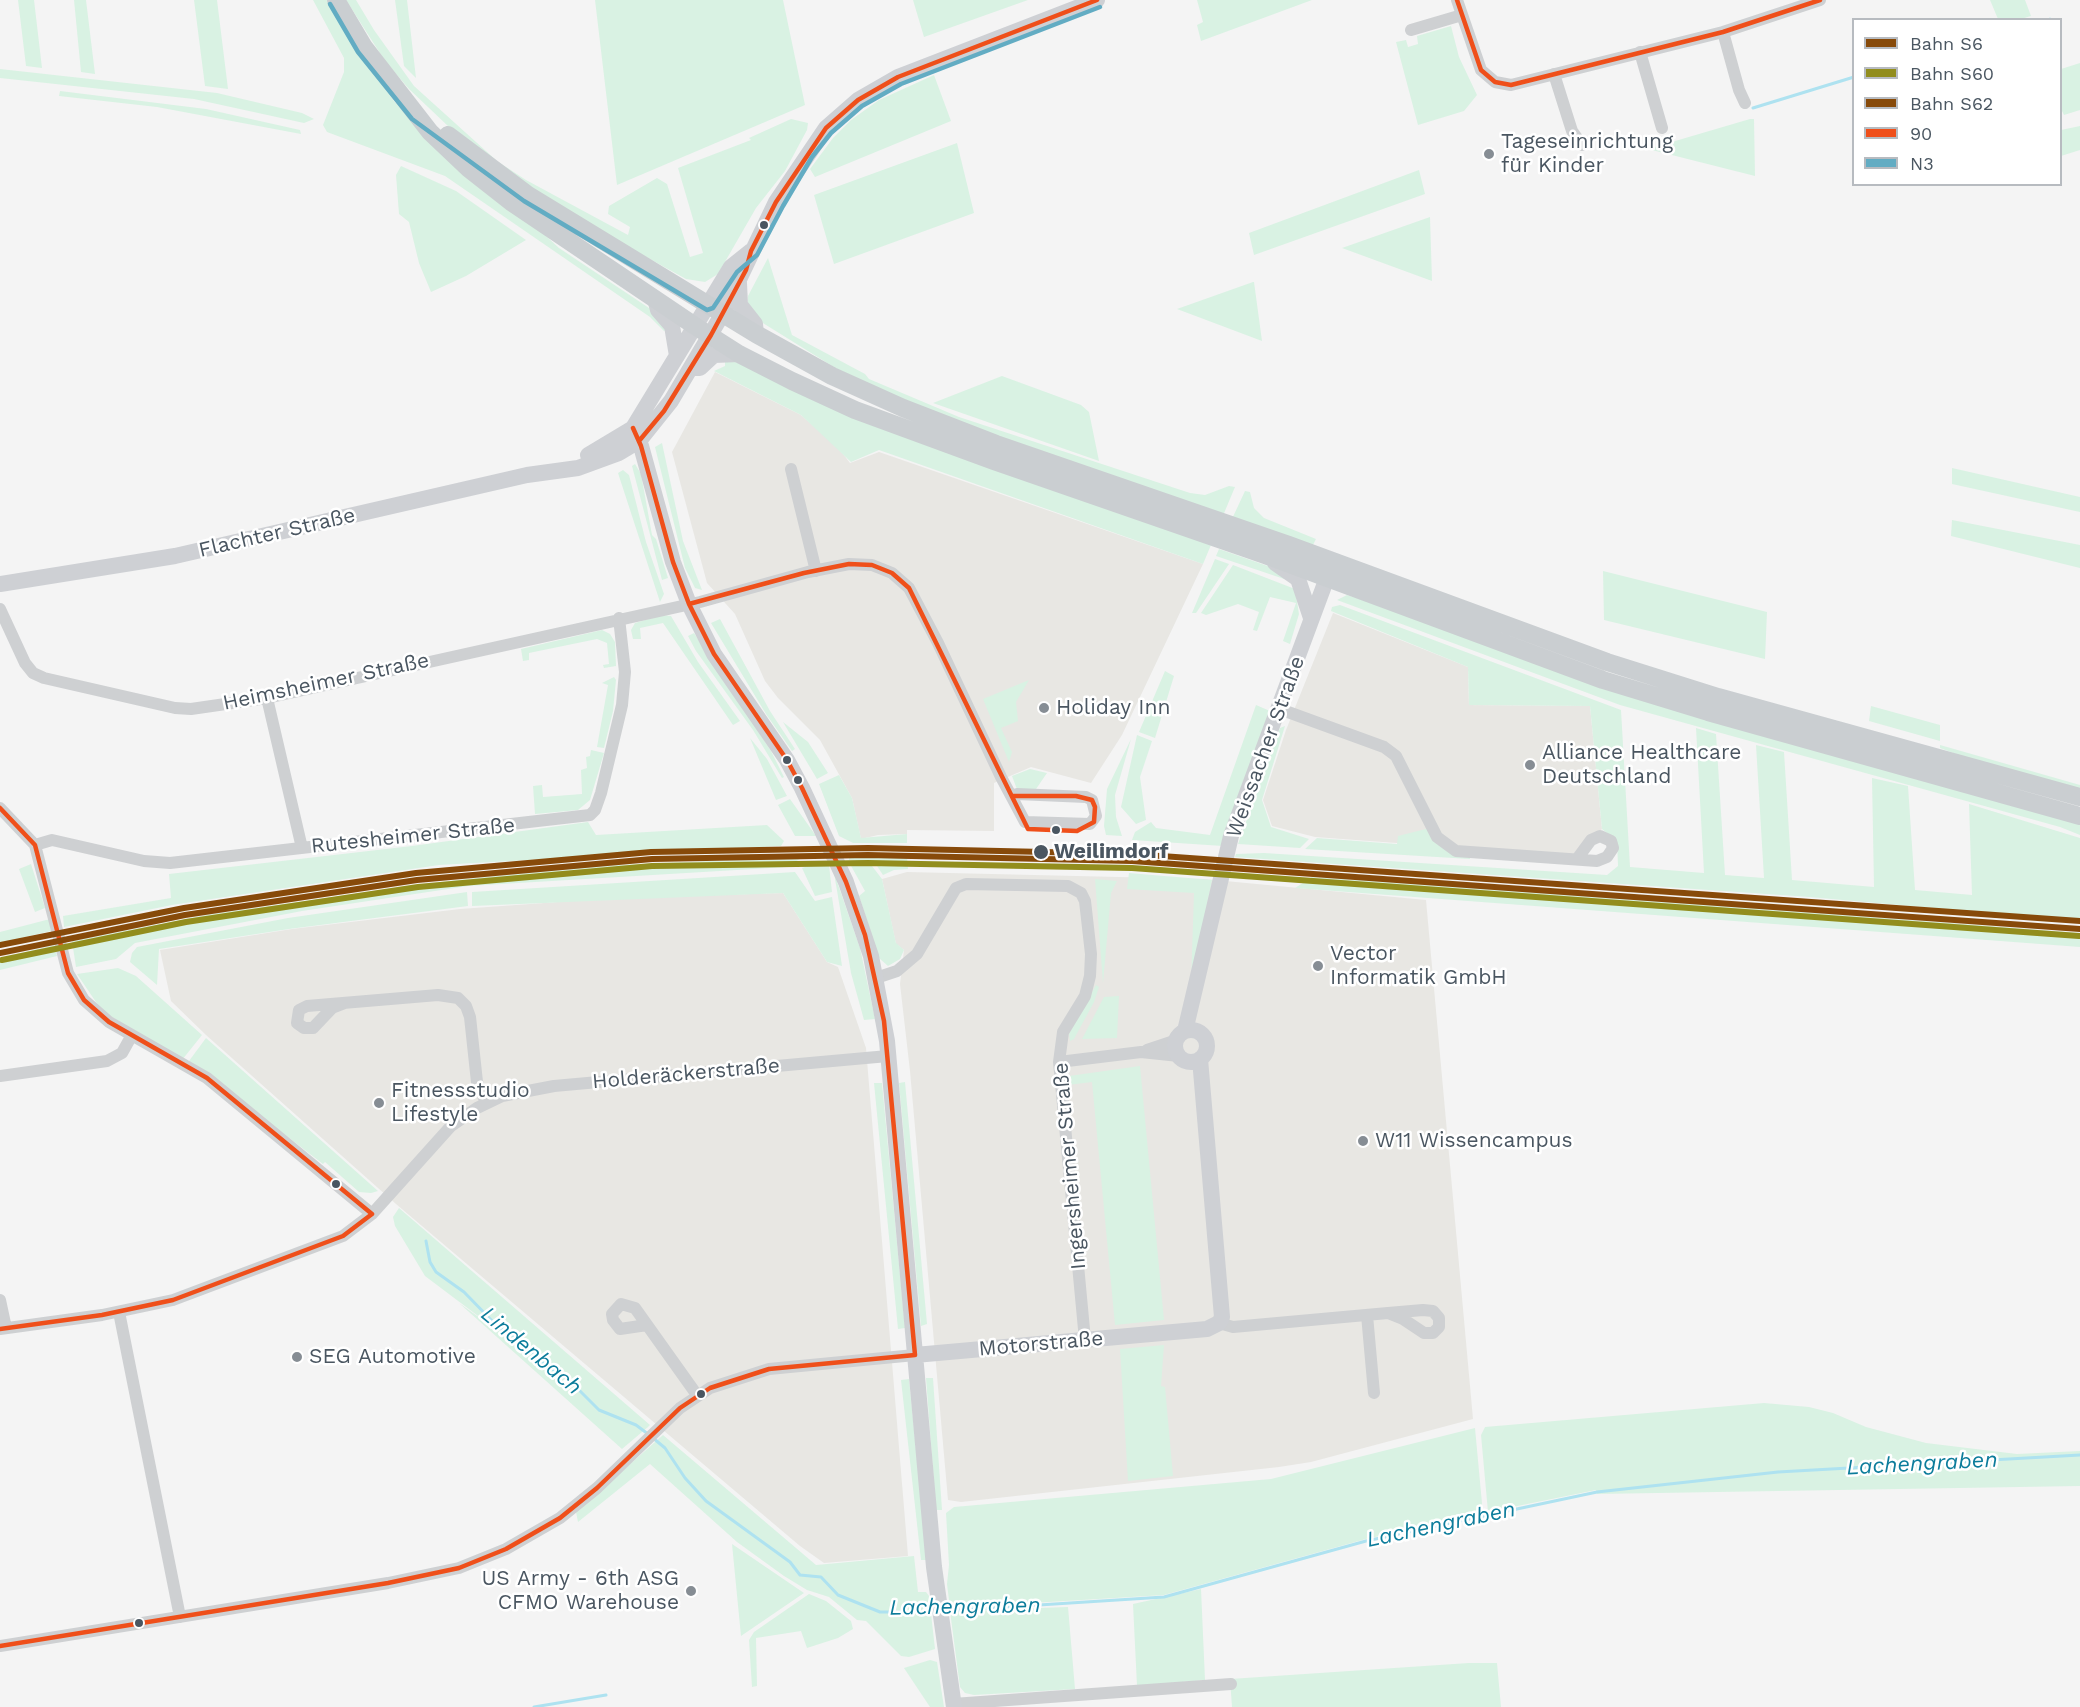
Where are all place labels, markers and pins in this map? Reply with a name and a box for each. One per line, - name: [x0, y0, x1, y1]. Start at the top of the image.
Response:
- place label: Tageseinrichtung für Kinder: [1501, 129, 1673, 179]
- marker: Tageseinrichtung für Kinder: [1482, 147, 1496, 161]
- unlabelled marker: [758, 219, 770, 231]
- place label: Holiday Inn: [1056, 695, 1170, 721]
- marker: Holiday Inn: [1037, 701, 1051, 715]
- place label: Alliance Healthcare Deutschland: [1542, 740, 1741, 790]
- unlabelled marker: [781, 754, 793, 766]
- marker: Alliance Healthcare Deutschland: [1523, 758, 1537, 772]
- unlabelled marker: [792, 774, 804, 786]
- unlabelled marker: [1050, 824, 1062, 836]
- place label: Weilimdorf: [1054, 839, 1169, 865]
- marker: Weilimdorf: [1032, 843, 1050, 861]
- place label: Vector Informatik GmbH: [1330, 941, 1507, 991]
- marker: Vector Informatik GmbH: [1311, 959, 1325, 973]
- place label: Fitnessstudio Lifestyle: [391, 1078, 530, 1128]
- marker: Fitnessstudio Lifestyle: [372, 1096, 386, 1110]
- place label: W11 Wissencampus: [1375, 1128, 1573, 1154]
- marker: W11 Wissencampus: [1356, 1134, 1370, 1148]
- unlabelled marker: [330, 1178, 342, 1190]
- place label: SEG Automotive: [309, 1344, 476, 1370]
- marker: SEG Automotive: [290, 1350, 304, 1364]
- unlabelled marker: [695, 1388, 707, 1400]
- place label: US Army - 6th ASG CFMO Warehouse: [481, 1566, 679, 1616]
- marker: US Army - 6th ASG CFMO Warehouse: [684, 1584, 698, 1598]
- unlabelled marker: [133, 1617, 145, 1629]

